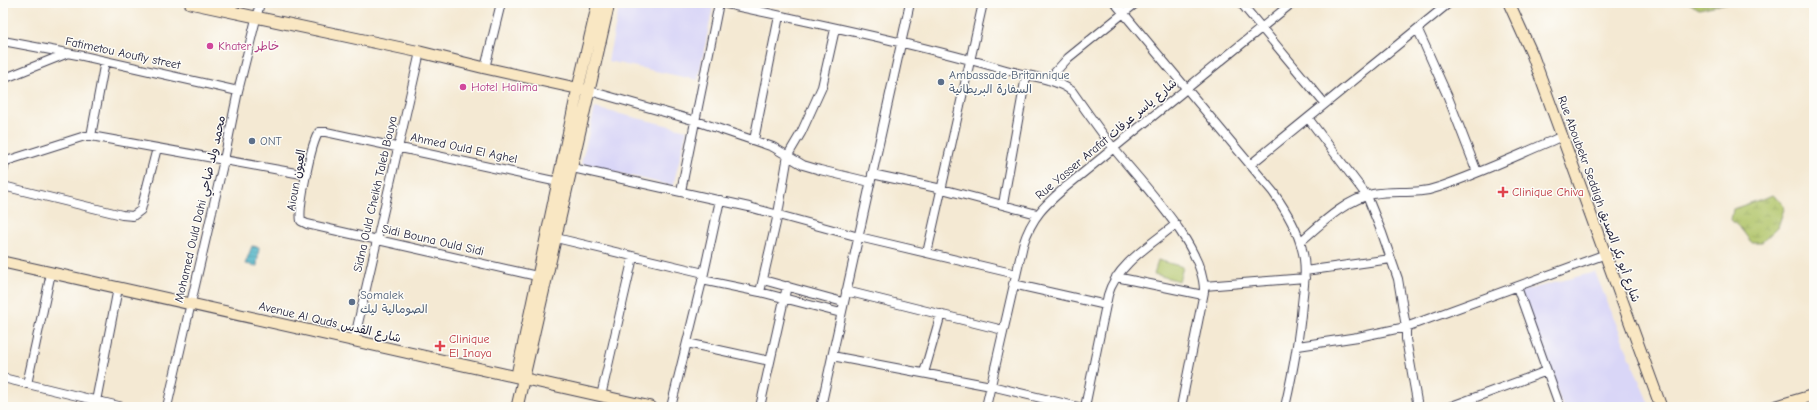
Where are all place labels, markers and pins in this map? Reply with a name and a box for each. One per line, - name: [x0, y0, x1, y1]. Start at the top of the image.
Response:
- place label: Khater خاطر: [218, 39, 279, 53]
- marker: Khater خاطر: [205, 41, 215, 51]
- place label: Ambassade Britannique السفارة البريطانية: [949, 68, 1070, 97]
- marker: Ambassade Britannique السفارة البريطانية: [936, 77, 946, 87]
- place label: Hotel Halima: [471, 80, 538, 94]
- marker: Hotel Halima: [458, 82, 468, 92]
- place label: ONT: [260, 134, 283, 148]
- marker: ONT: [247, 136, 257, 146]
- place label: Clinique Chiva: [1512, 185, 1584, 199]
- marker: Clinique Chiva: [1497, 186, 1509, 198]
- place label: Somalek الصومالية ليك: [360, 288, 428, 316]
- marker: Somalek الصومالية ليك: [347, 297, 357, 307]
- place label: Clinique El Inaya: [449, 332, 492, 360]
- marker: Clinique El Inaya: [434, 340, 446, 352]

